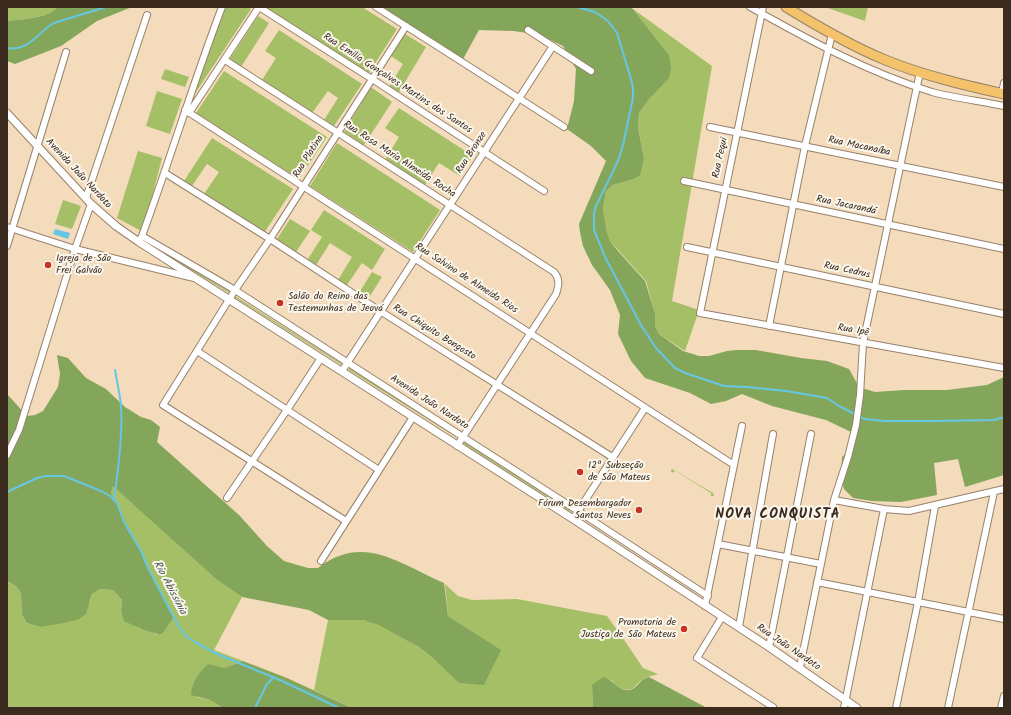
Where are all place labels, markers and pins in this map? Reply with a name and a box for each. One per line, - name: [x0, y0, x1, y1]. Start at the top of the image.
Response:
- place label: Igreja de São Frei Galvão: [56, 253, 111, 276]
- marker: Igreja de São Frei Galvão: [43, 260, 53, 270]
- place label: Salão do Reino das Testemunhas de Jeová: [288, 291, 383, 314]
- marker: Salão do Reino das Testemunhas de Jeová: [275, 298, 285, 308]
- place label: 12ª Subseção de São Mateus: [588, 460, 650, 484]
- marker: 12ª Subseção de São Mateus: [575, 467, 585, 477]
- place label: Fórum Desembargador Santos Neves: [538, 498, 631, 522]
- marker: Fórum Desembargador Santos Neves: [634, 505, 644, 515]
- place label: Promotoria de Justiça de São Mateus: [581, 617, 676, 640]
- marker: Promotoria de Justiça de São Mateus: [679, 624, 689, 634]

